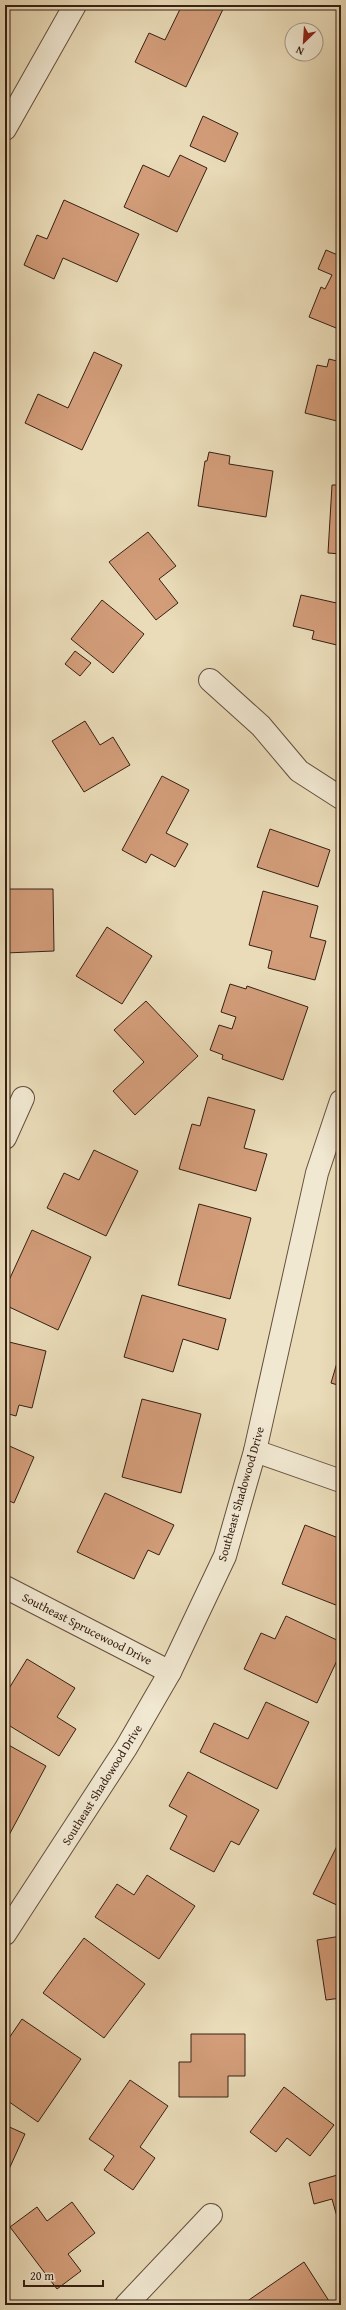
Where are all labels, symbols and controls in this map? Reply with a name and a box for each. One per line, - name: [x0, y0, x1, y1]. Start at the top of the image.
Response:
- north arrow: [284, 22, 324, 62]
- text: N: [292, 42, 306, 60]
- street label: Southeast Shadowood Drive: [213, 1424, 268, 1563]
- street label: Southeast Sprucewood Drive: [19, 1588, 155, 1669]
- street label: Southeast Shadowood Drive: [57, 1721, 146, 1848]
- scale bar: [24, 2262, 103, 2288]
- text: 20 m: [30, 2267, 54, 2284]

